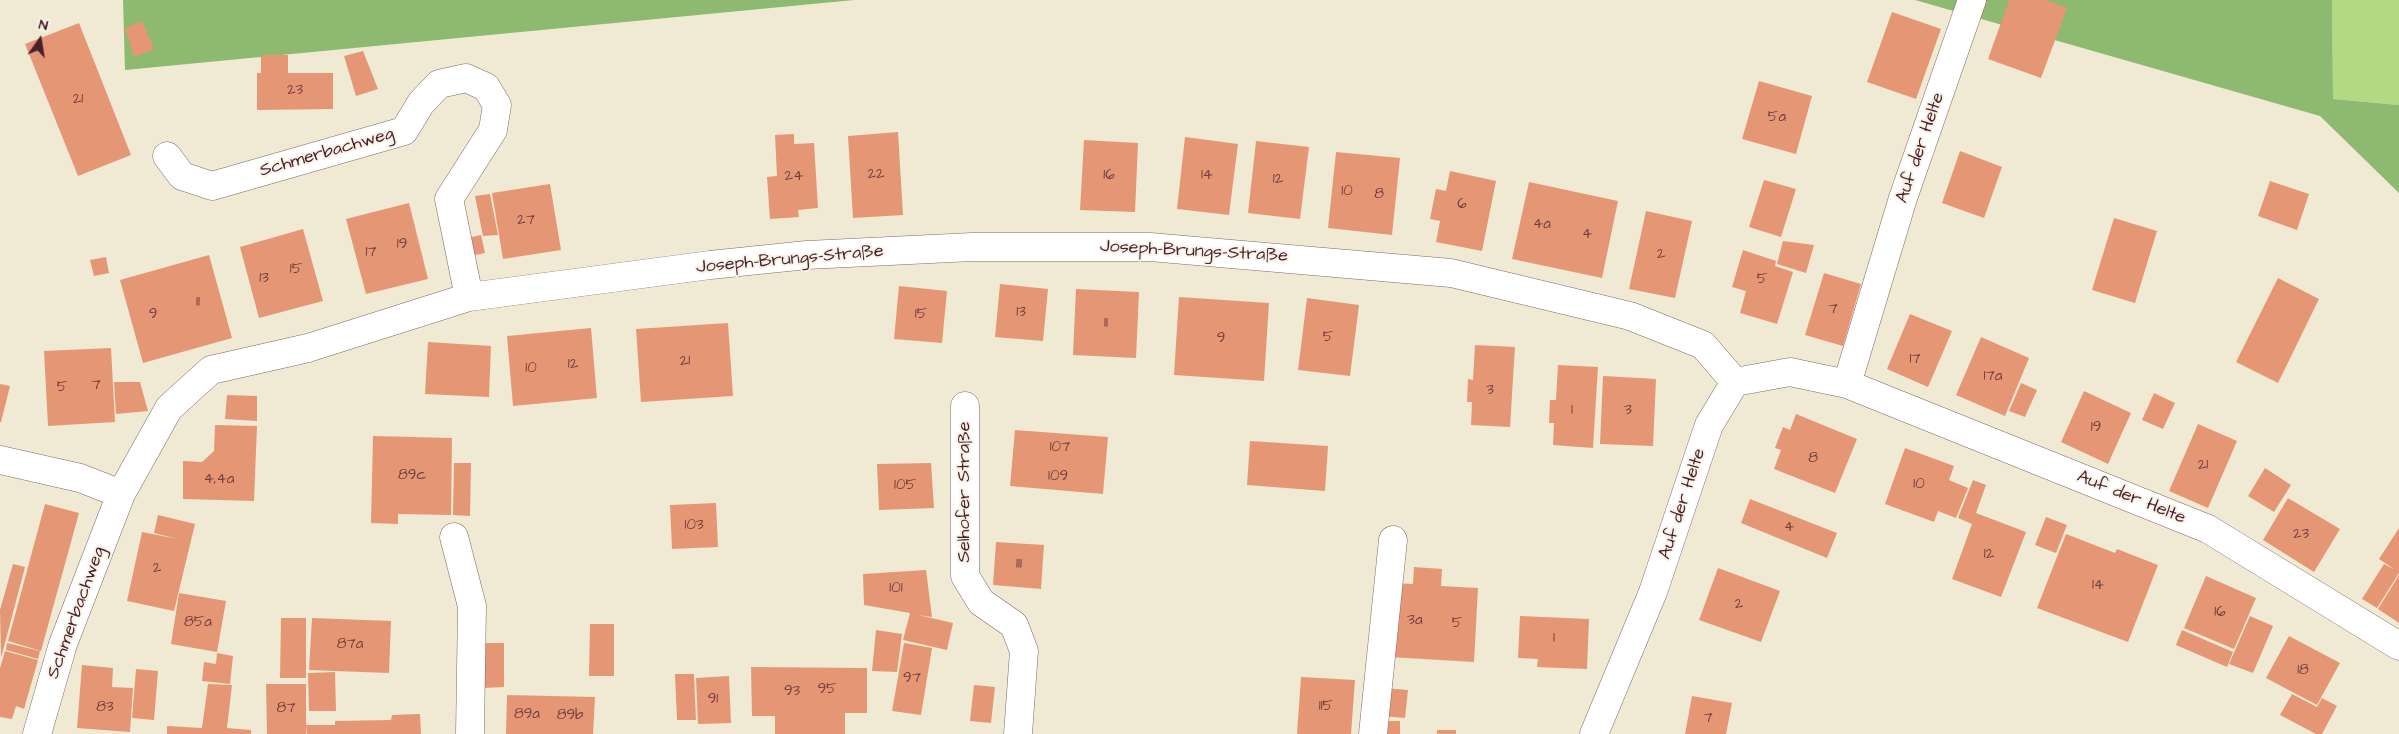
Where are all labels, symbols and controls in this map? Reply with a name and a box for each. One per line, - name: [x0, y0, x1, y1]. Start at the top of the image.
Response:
- north arrow: [15, 15, 65, 65]
- text: N: [37, 15, 50, 36]
- house number: 23: [287, 82, 303, 100]
- street label: Auf der Helte: [1892, 90, 1950, 206]
- house number: 21: [73, 91, 83, 109]
- house number: 5a: [1768, 109, 1786, 127]
- street label: Schmerbachweg: [257, 124, 397, 182]
- house number: 22: [867, 166, 885, 184]
- house number: 16: [1103, 167, 1115, 185]
- house number: 14: [1201, 167, 1213, 185]
- house number: 24: [785, 168, 803, 186]
- house number: 12: [1273, 171, 1283, 189]
- house number: 10: [1341, 183, 1353, 201]
- house number: 8: [1374, 186, 1384, 204]
- house number: 6: [1457, 196, 1467, 214]
- house number: 27: [517, 212, 535, 230]
- house number: 4a: [1533, 216, 1551, 234]
- house number: 4: [1582, 226, 1592, 244]
- house number: 19: [397, 236, 407, 254]
- street label: Joseph-Brungs-Straße: [1099, 236, 1289, 268]
- street label: Joseph-Brungs-Straße: [695, 241, 885, 279]
- house number: 17: [365, 244, 377, 262]
- house number: 2: [1657, 246, 1665, 264]
- house number: 15: [290, 261, 302, 279]
- house number: 13: [259, 270, 269, 288]
- house number: 5: [1757, 271, 1767, 289]
- house number: 11: [196, 294, 200, 312]
- house number: 7: [1828, 301, 1838, 319]
- house number: 13: [1016, 304, 1026, 322]
- house number: 9: [149, 306, 157, 324]
- house number: 15: [915, 306, 927, 324]
- house number: 11: [1104, 315, 1108, 333]
- house number: 5: [1323, 329, 1333, 347]
- house number: 9: [1217, 330, 1225, 348]
- house number: 17: [1909, 351, 1921, 369]
- house number: 21: [680, 353, 690, 371]
- house number: 12: [568, 356, 578, 374]
- house number: 10: [525, 360, 537, 378]
- house number: 17a: [1984, 368, 2002, 386]
- house number: 7: [91, 377, 101, 395]
- house number: 5: [57, 379, 67, 397]
- house number: 3: [1486, 382, 1494, 400]
- house number: 1: [1571, 402, 1573, 420]
- house number: 3: [1624, 402, 1632, 420]
- house number: 19: [2091, 419, 2101, 437]
- street label: Selhofer Straße: [954, 421, 976, 563]
- house number: 107: [1050, 439, 1070, 457]
- street label: Auf der Helte: [1655, 446, 1711, 562]
- house number: 8: [1808, 450, 1818, 468]
- house number: 21: [2198, 457, 2208, 475]
- street label: Auf der Helte: [2074, 466, 2188, 530]
- house number: 89c: [398, 467, 426, 485]
- house number: 109: [1048, 468, 1068, 486]
- house number: 4,4a: [204, 471, 234, 489]
- house number: 10: [1913, 476, 1925, 494]
- house number: 105: [894, 477, 916, 495]
- house number: 103: [684, 517, 704, 535]
- house number: 4: [1784, 519, 1794, 537]
- house number: 23: [2293, 526, 2309, 544]
- street label: Schmerbachweg: [43, 544, 111, 682]
- house number: 12: [1984, 546, 1994, 564]
- house number: 111: [1016, 556, 1022, 574]
- house number: 2: [153, 560, 161, 578]
- house number: 14: [2092, 577, 2104, 595]
- house number: 101: [889, 580, 903, 598]
- house number: 2: [1735, 596, 1743, 614]
- house number: 16: [2214, 604, 2226, 622]
- house number: 3a: [1407, 612, 1423, 630]
- house number: 85a: [184, 614, 212, 632]
- house number: 5: [1452, 615, 1462, 633]
- house number: 1: [1553, 630, 1555, 648]
- house number: 87a: [337, 636, 363, 654]
- house number: 18: [2297, 662, 2309, 680]
- house number: 97: [903, 670, 921, 688]
- house number: 95: [817, 681, 837, 699]
- house number: 93: [784, 683, 800, 701]
- house number: 91: [708, 691, 718, 709]
- house number: 115: [1319, 698, 1333, 716]
- house number: 83: [96, 699, 114, 717]
- house number: 87: [277, 700, 295, 718]
- house number: 89a: [514, 706, 540, 724]
- house number: 89b: [557, 707, 583, 725]
- house number: 7: [1703, 710, 1713, 728]

